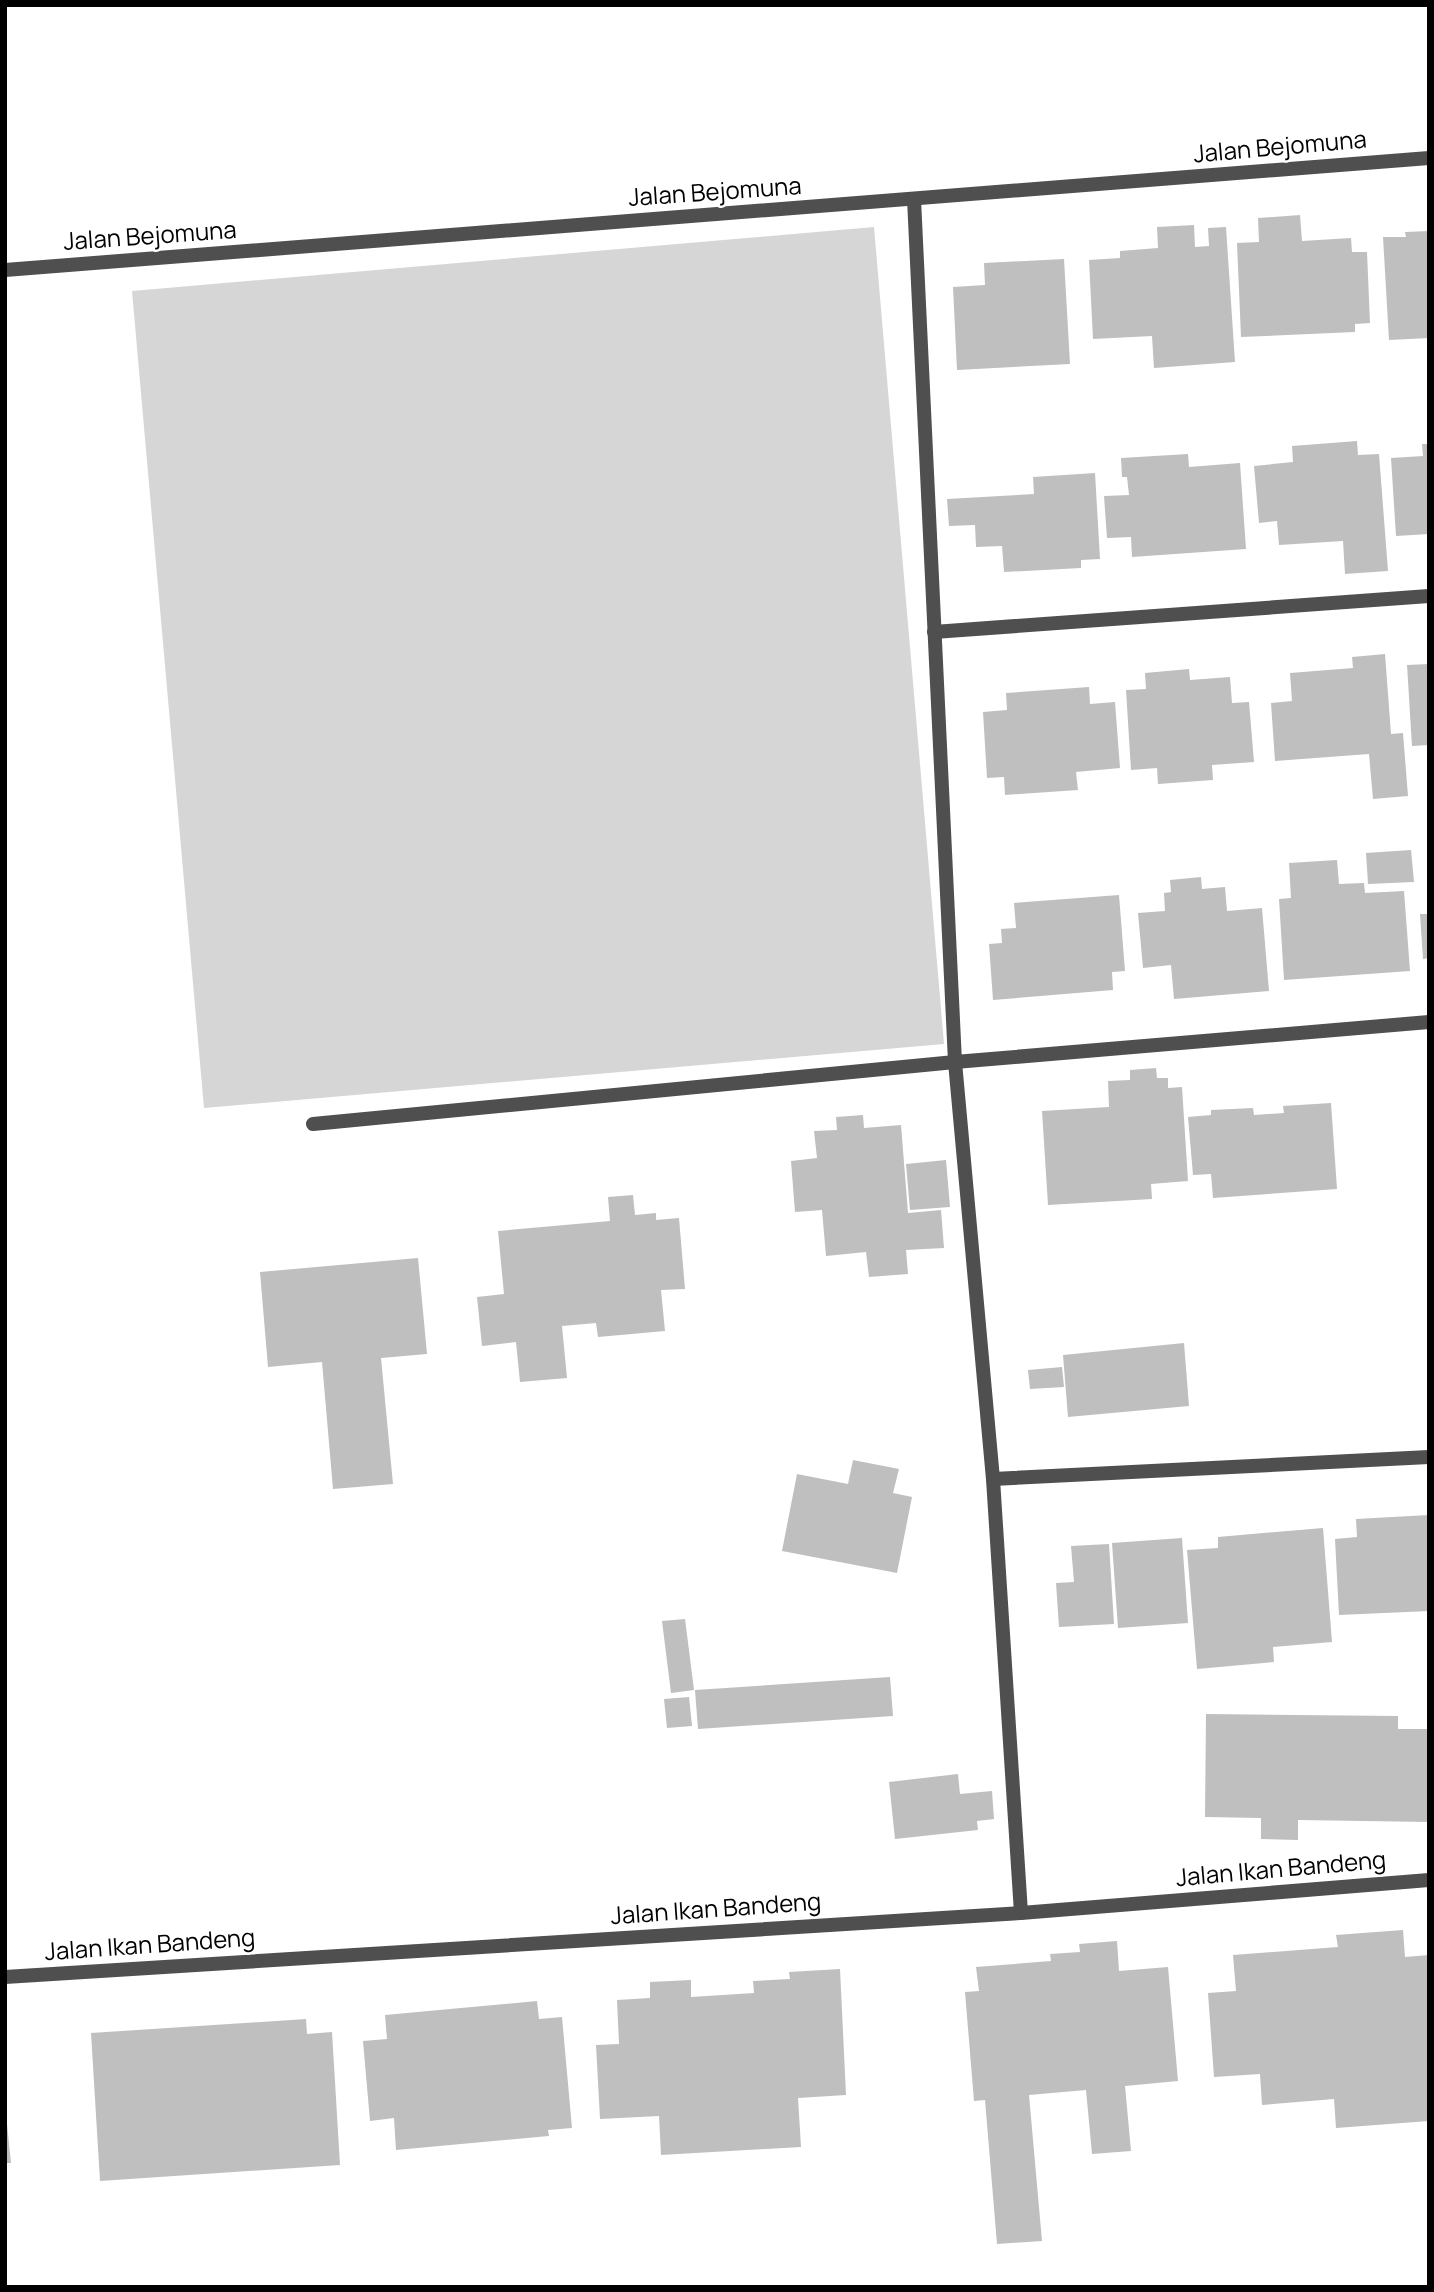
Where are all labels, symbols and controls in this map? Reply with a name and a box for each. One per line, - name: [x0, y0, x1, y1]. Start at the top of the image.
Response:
- street label: Jalan Bejomuna: [1192, 122, 1368, 170]
- street label: Jalan Bejomuna: [627, 168, 803, 213]
- street label: Jalan Bejomuna: [62, 212, 238, 257]
- street label: Jalan Ikan Bandeng: [1174, 1842, 1387, 1893]
- street label: Jalan Ikan Bandeng: [610, 1884, 822, 1931]
- street label: Jalan Ikan Bandeng: [44, 1920, 256, 1967]

